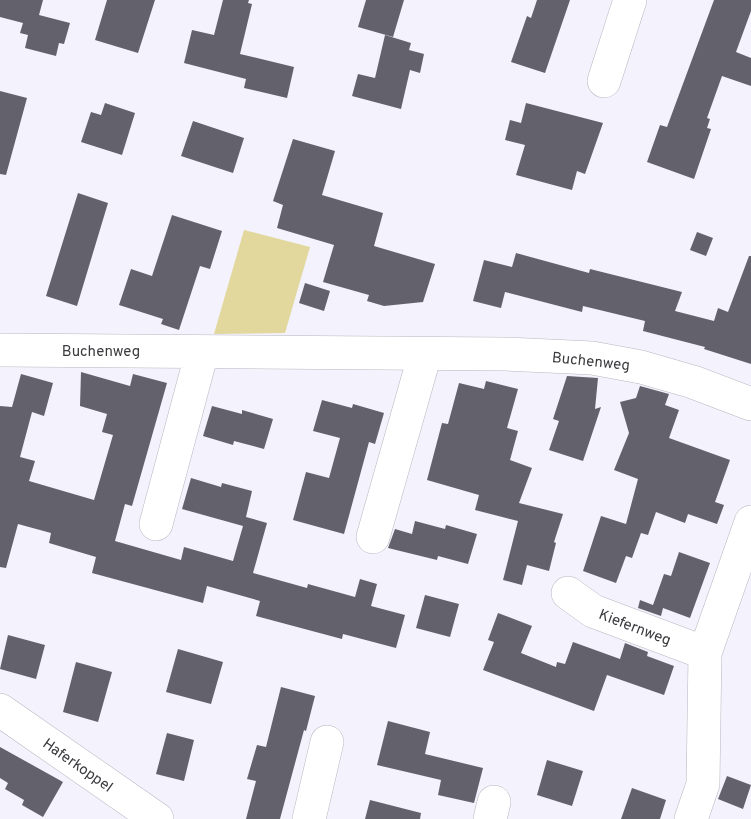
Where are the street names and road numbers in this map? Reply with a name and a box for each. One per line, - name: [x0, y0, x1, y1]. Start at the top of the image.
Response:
- street label: Buchenweg: [62, 343, 140, 362]
- street label: Buchenweg: [551, 349, 631, 376]
- street label: Kiefernweg: [596, 606, 673, 651]
- street label: Haferkoppel: [38, 735, 116, 797]

